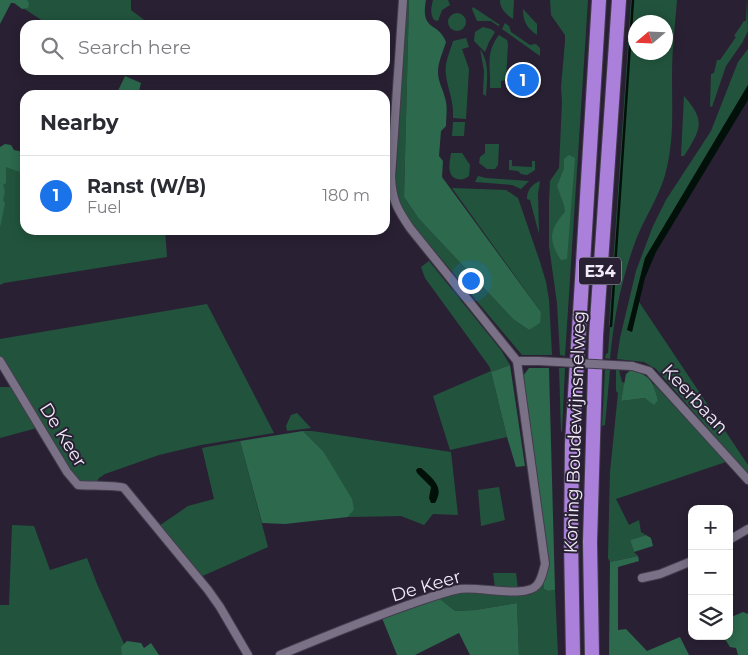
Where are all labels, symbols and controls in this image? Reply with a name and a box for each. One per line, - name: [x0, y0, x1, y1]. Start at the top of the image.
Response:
- north arrow: [628, 15, 673, 60]
- search box: [20, 20, 390, 75]
- icon: search: [38, 34, 66, 62]
- text: Search here: [78, 36, 191, 59]
- pin: 1: [507, 61, 539, 99]
- text: Nearby: [40, 110, 119, 135]
- text: Ranst (W/B): [87, 175, 206, 198]
- text: 1: [53, 186, 59, 205]
- text: 180 m: [322, 186, 370, 205]
- text: Fuel: [87, 198, 122, 217]
- road number: E34: [579, 258, 621, 284]
- your location: [458, 268, 484, 294]
- street label: Koning Boudewijnsnelweg: [560, 310, 590, 554]
- street label: Keerbaan: [657, 360, 733, 438]
- street label: De Keer: [35, 399, 91, 471]
- map controls: [688, 505, 733, 640]
- button: +: [688, 505, 733, 550]
- button: −: [688, 550, 733, 595]
- street label: De Keer: [388, 566, 464, 606]
- button: layers: [688, 595, 733, 640]

